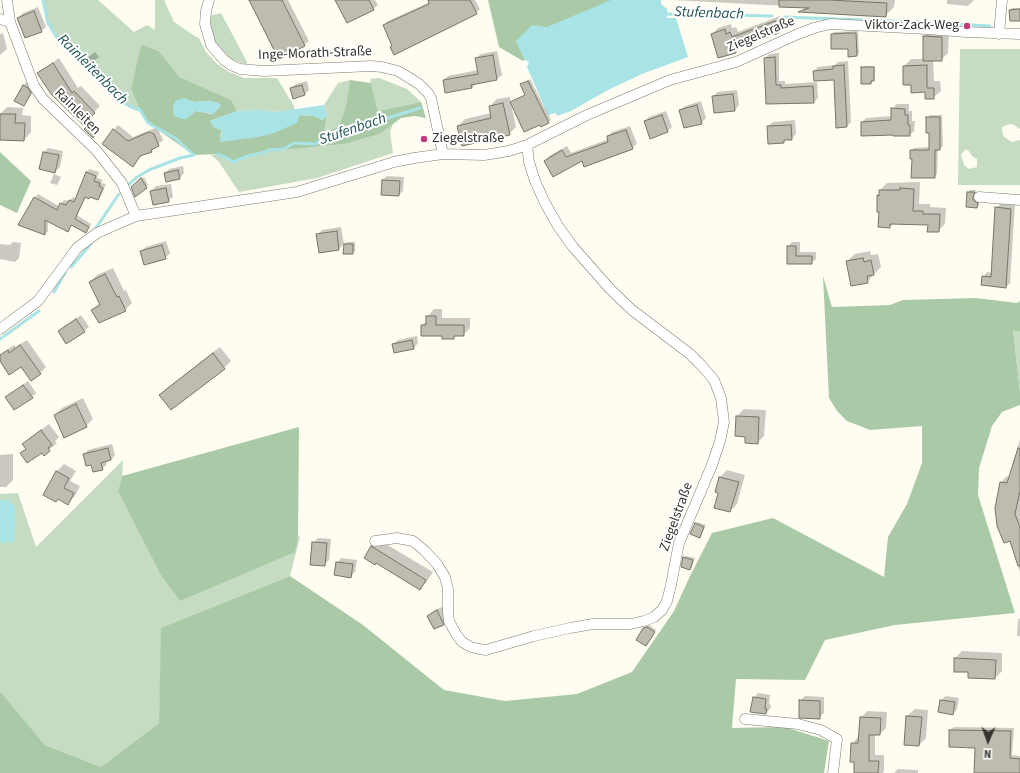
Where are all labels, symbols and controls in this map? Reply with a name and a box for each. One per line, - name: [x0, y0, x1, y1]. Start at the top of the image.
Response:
- water label: Stufenbach: [674, 4, 744, 24]
- street label: Ziegelstraße: [725, 13, 797, 57]
- place label: Viktor-Zack-Weg: [865, 18, 959, 34]
- marker: Viktor-Zack-Weg: [962, 21, 972, 31]
- water label: Rainleitenbach: [53, 31, 131, 109]
- street label: Inge-Morath-Straße: [258, 44, 372, 64]
- street label: Rainleiten: [50, 85, 104, 139]
- water label: Stufenbach: [317, 110, 389, 150]
- place label: Ziegelstraße: [432, 131, 504, 147]
- marker: Ziegelstraße: [419, 134, 429, 144]
- street label: Ziegelstraße: [657, 480, 697, 554]
- north arrow: [968, 721, 1008, 761]
- text: N: [984, 746, 991, 761]

